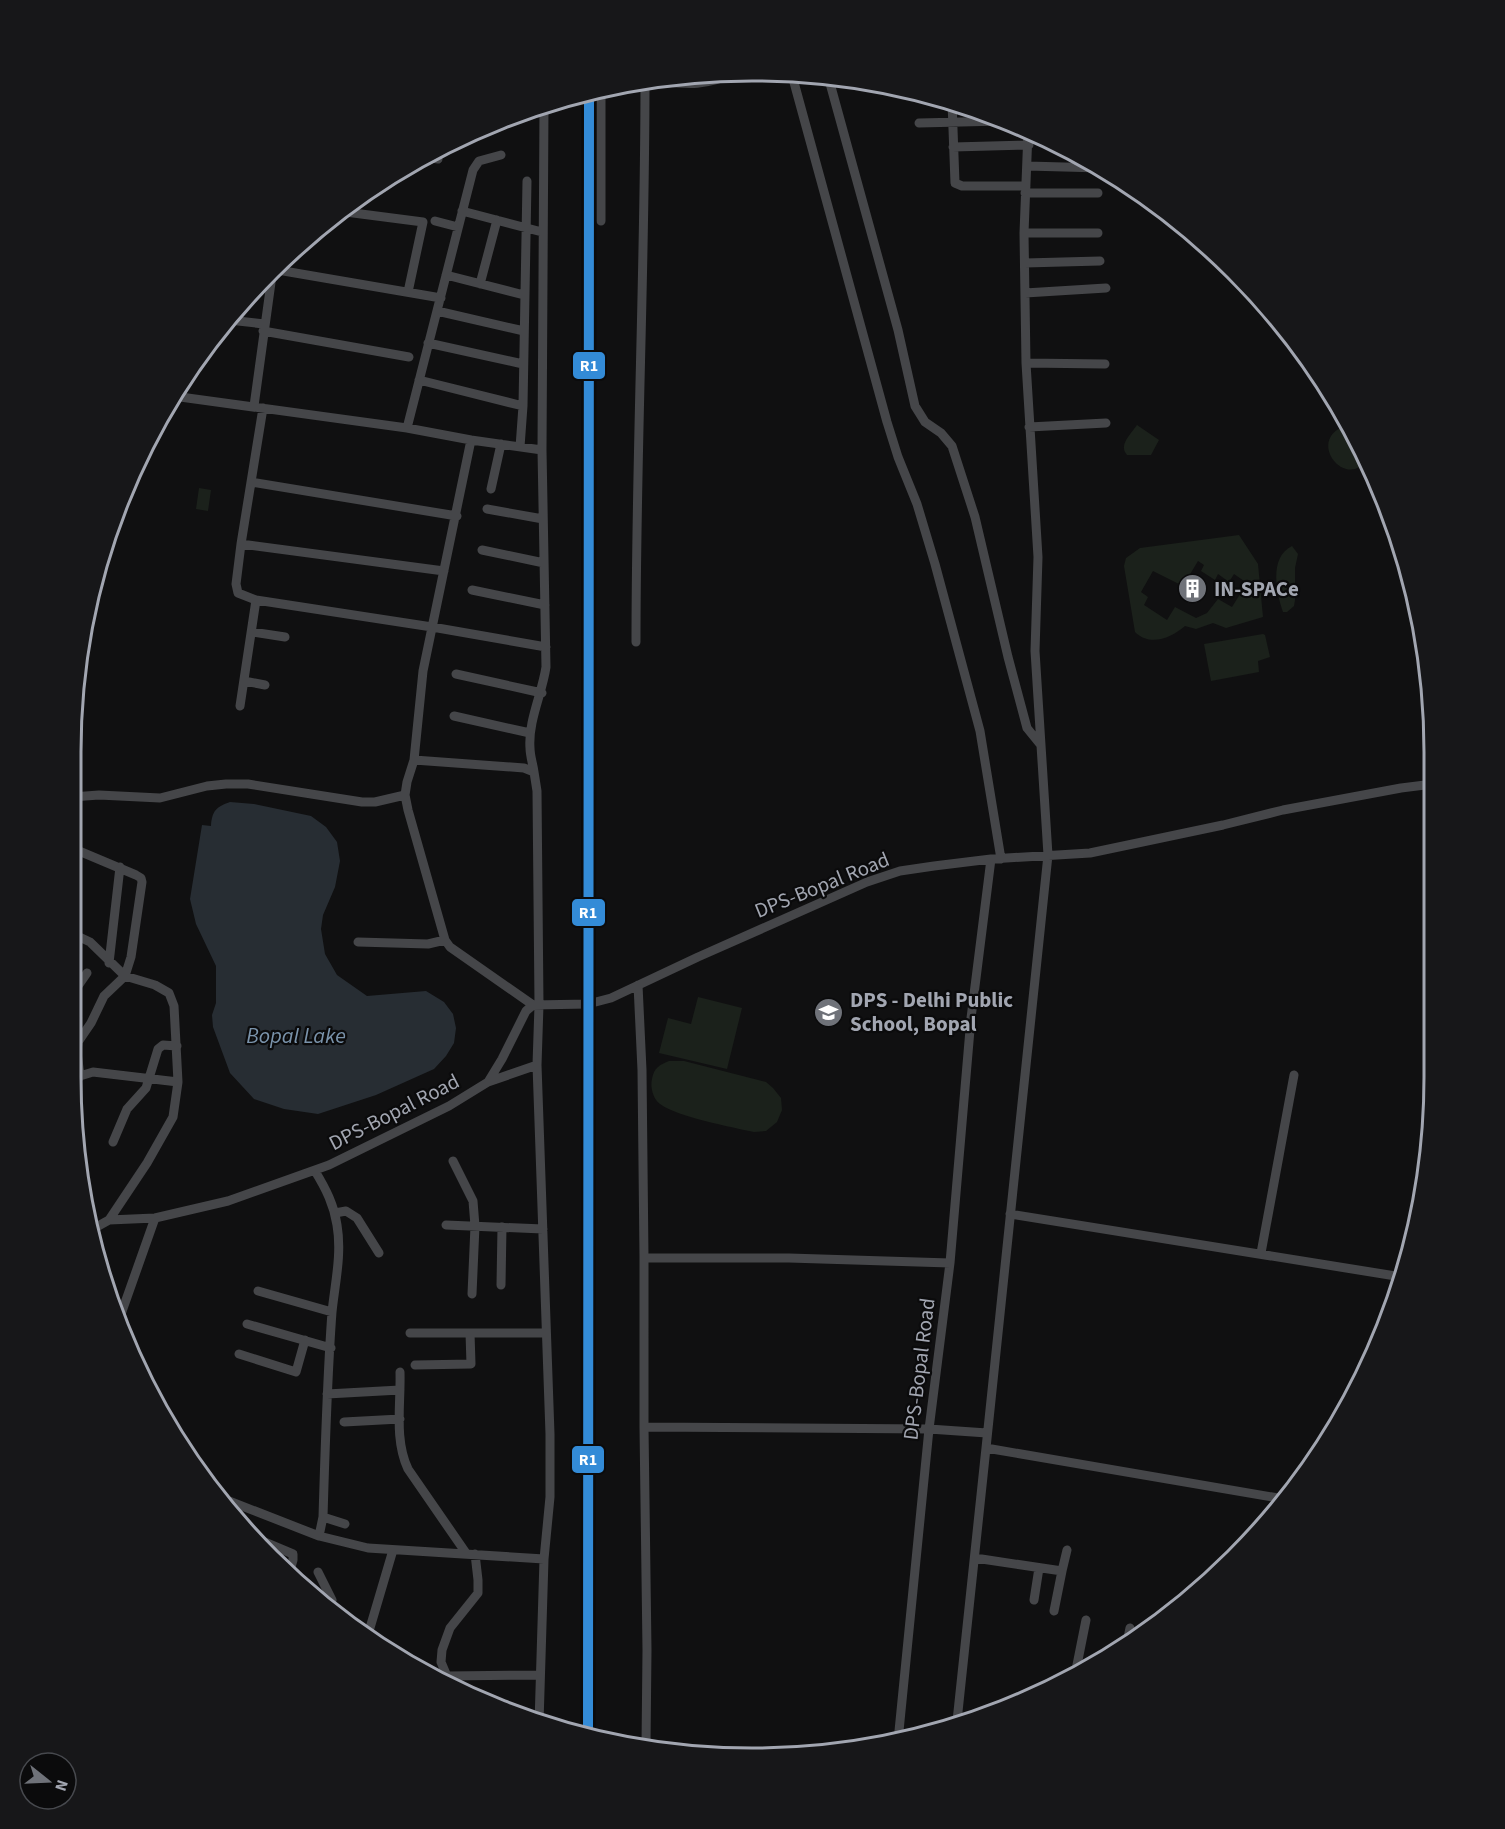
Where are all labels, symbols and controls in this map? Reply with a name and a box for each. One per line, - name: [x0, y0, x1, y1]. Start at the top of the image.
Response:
- line badge: R1: [572, 351, 606, 380]
- text: R1: [580, 355, 598, 377]
- building icon: IN-SPACe: [1177, 573, 1209, 605]
- place label: IN-SPACe: [1214, 574, 1299, 604]
- street label: DPS-Bopal Road: [750, 844, 894, 926]
- line badge: R1: [571, 898, 606, 927]
- text: R1: [579, 902, 597, 924]
- place label: DPS - Delhi Public School, Bopal: [850, 985, 1013, 1039]
- school or university icon: DPS - Delhi Public School, Bopal: [813, 996, 845, 1028]
- water label: Bopal Lake: [246, 1020, 346, 1052]
- street label: DPS-Bopal Road: [324, 1066, 464, 1158]
- street label: DPS-Bopal Road: [895, 1296, 943, 1442]
- line badge: R1: [571, 1445, 605, 1474]
- text: R1: [579, 1449, 597, 1471]
- north arrow: [18, 1751, 78, 1811]
- text: N: [49, 1777, 73, 1794]

